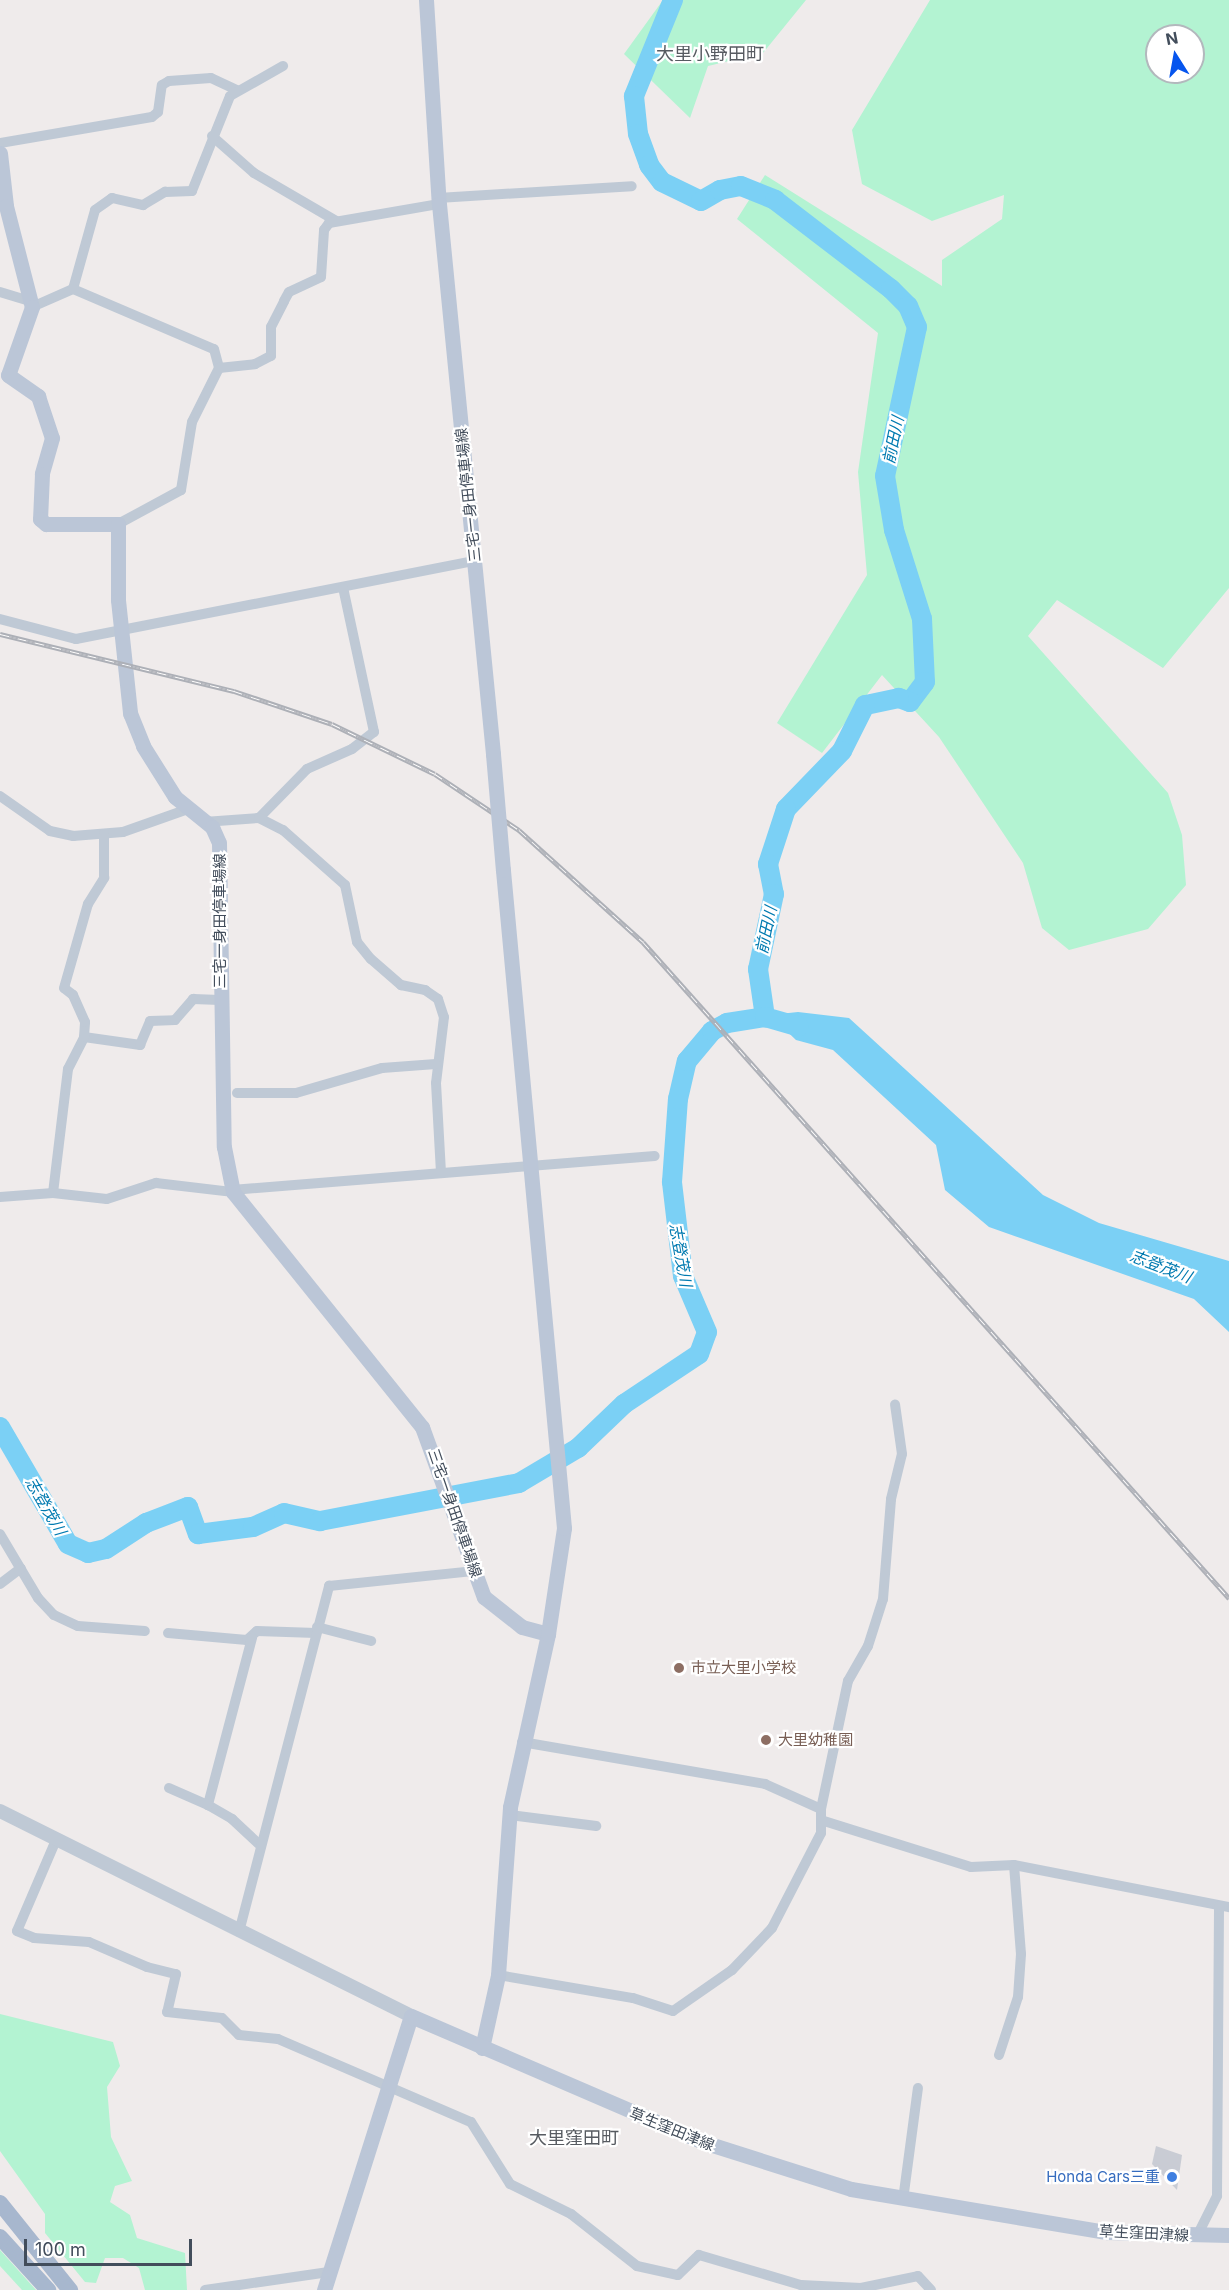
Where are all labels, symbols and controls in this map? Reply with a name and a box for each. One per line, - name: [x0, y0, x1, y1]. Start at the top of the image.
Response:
- north arrow: [1145, 24, 1205, 84]
- text: N: [1164, 27, 1180, 49]
- district label: 大里小野田町: [656, 43, 764, 65]
- water label: 前田川: [879, 415, 907, 465]
- street label: 三宅一身田停車場線: [452, 427, 484, 563]
- street label: 三宅一身田停車場線: [211, 854, 229, 988]
- water label: 前田川: [752, 905, 780, 955]
- water label: 志登茂川: [666, 1222, 696, 1288]
- water label: 志登茂川: [1128, 1246, 1194, 1286]
- street label: 三宅一身田停車場線: [425, 1446, 485, 1580]
- water label: 志登茂川: [22, 1473, 70, 1539]
- place label: 市立大里小学校: [691, 1659, 796, 1677]
- marker: 市立大里小学校: [672, 1661, 686, 1675]
- place label: 大里幼稚園: [778, 1731, 853, 1749]
- marker: 大里幼稚園: [759, 1733, 773, 1747]
- street label: 草生窪田津線: [627, 2104, 717, 2154]
- district label: 大里窪田町: [529, 2127, 619, 2149]
- place label: Honda Cars三重: [1046, 2168, 1160, 2186]
- marker: Honda Cars三重: [1165, 2170, 1179, 2184]
- street label: 草生窪田津線: [1099, 2222, 1189, 2244]
- scale bar: [27, 2227, 195, 2265]
- text: 100 m: [35, 2239, 86, 2260]

